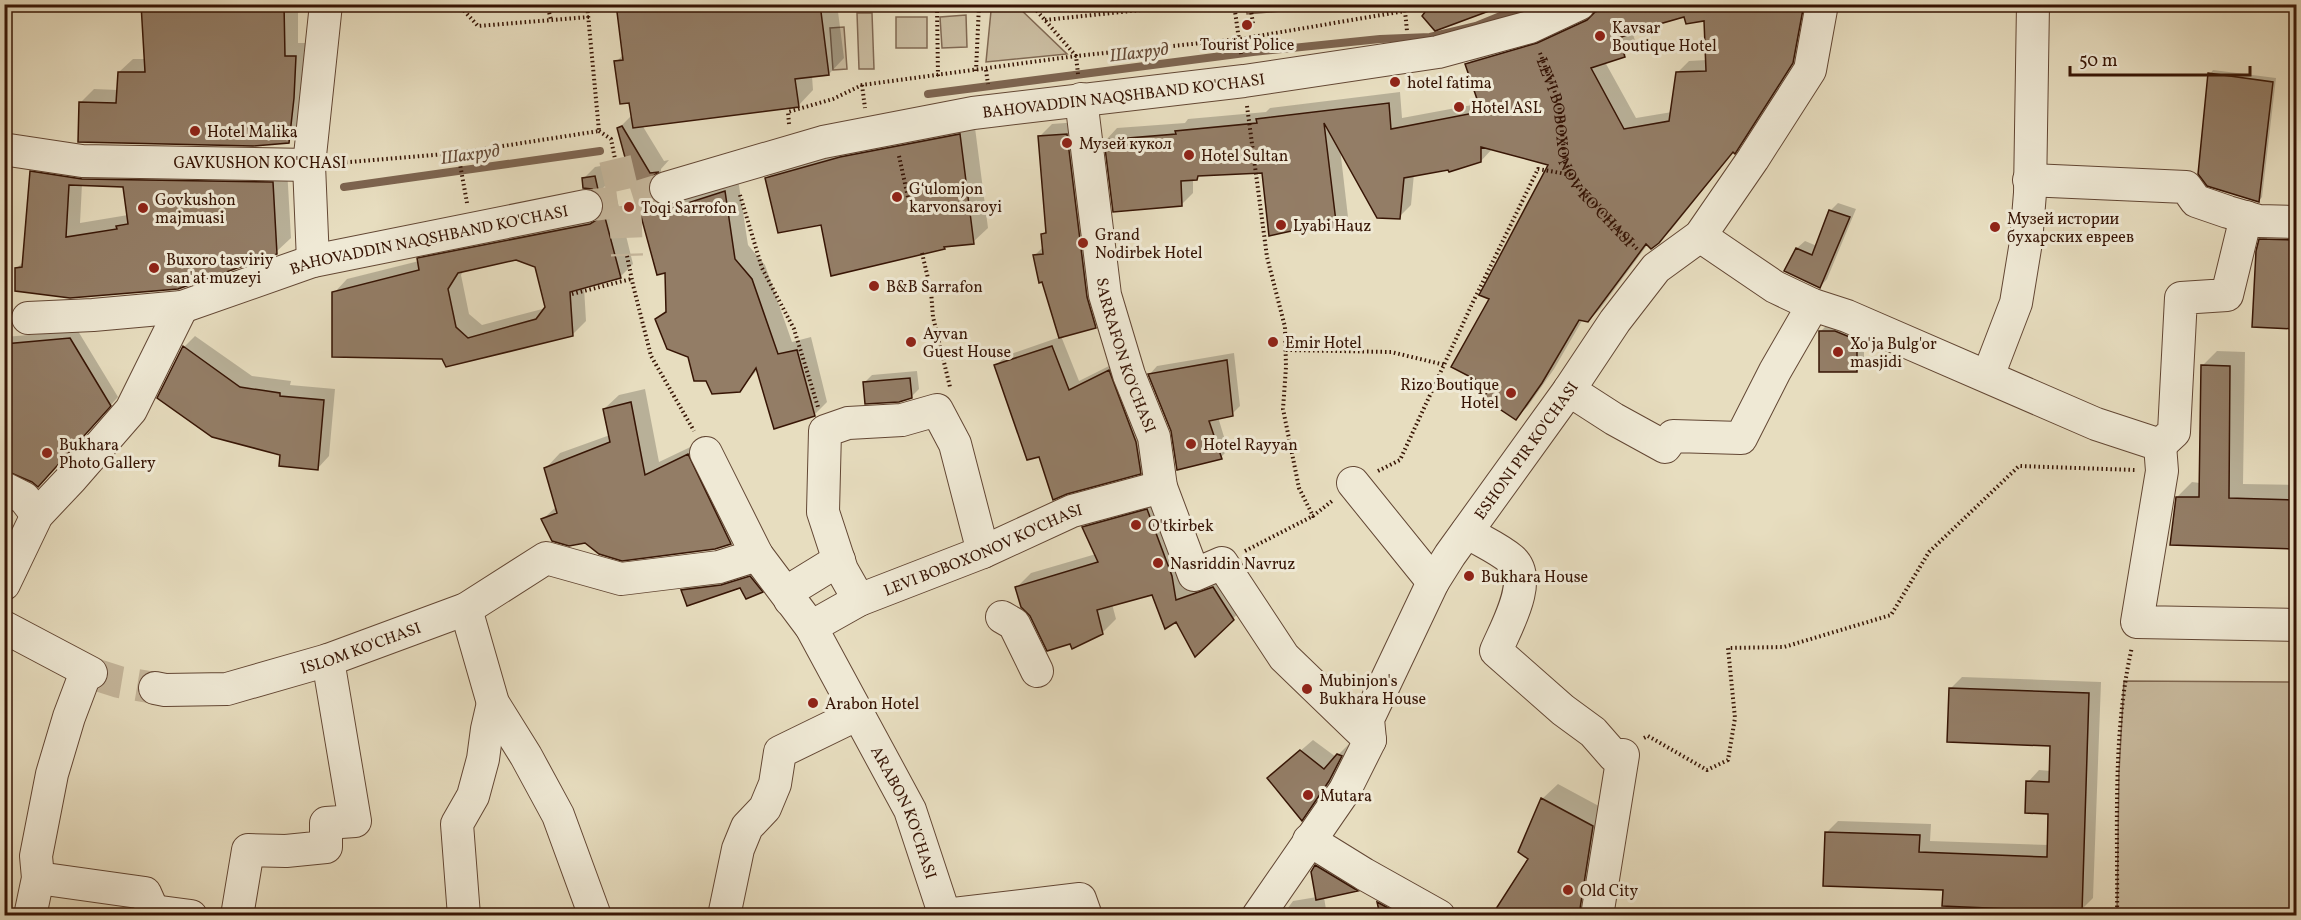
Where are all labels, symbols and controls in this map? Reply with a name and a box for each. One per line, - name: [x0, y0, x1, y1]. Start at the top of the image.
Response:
- marker: Tourist Police: [1240, 18, 1254, 32]
- place label: Kavsar Boutique Hotel: [1612, 18, 1717, 58]
- marker: Kavsar Boutique Hotel: [1593, 29, 1607, 43]
- place label: Tourist Police: [1200, 35, 1294, 57]
- water label: Шахруд: [1108, 37, 1171, 70]
- scale bar: [2070, 39, 2250, 77]
- text: 50 m: [2079, 49, 2118, 74]
- street label: LEVI BOBOXONOV KO'CHASI: [1530, 54, 1638, 253]
- street label: BAHOVADDIN NAQSHBAND KO'CHASI: [981, 69, 1267, 125]
- place label: hotel fatima: [1407, 73, 1492, 95]
- marker: hotel fatima: [1388, 75, 1402, 89]
- place label: Hotel ASL: [1471, 98, 1542, 120]
- marker: Hotel ASL: [1452, 100, 1466, 114]
- place label: Hotel Malika: [207, 122, 298, 144]
- marker: Hotel Malika: [188, 124, 202, 138]
- place label: Музей кукол: [1079, 134, 1172, 156]
- marker: Музей кукол: [1060, 136, 1074, 150]
- water label: Шахруд: [439, 139, 502, 172]
- place label: Hotel Sultan: [1201, 146, 1288, 168]
- marker: Hotel Sultan: [1182, 148, 1196, 162]
- street label: GAVKUSHON KO'CHASI: [173, 153, 347, 175]
- place label: Gʻulomjon karvonsaroyi: [909, 179, 1002, 219]
- place label: Govkushon majmuasi: [155, 190, 236, 230]
- marker: Gʻulomjon karvonsaroyi: [890, 190, 904, 204]
- place label: Toqi Sarrofon: [641, 198, 737, 220]
- marker: Toqi Sarrofon: [622, 200, 636, 214]
- marker: Govkushon majmuasi: [136, 201, 150, 215]
- street label: BAHOVADDIN NAQSHBAND KO'CHASI: [287, 201, 570, 281]
- place label: Музей истории бухарских евреев: [2007, 209, 2134, 249]
- place label: Lyabi Hauz: [1293, 216, 1371, 238]
- marker: Lyabi Hauz: [1274, 218, 1288, 232]
- marker: Музей истории бухарских евреев: [1988, 220, 2002, 234]
- place label: Grand Nodirbek Hotel: [1095, 225, 1203, 265]
- marker: Grand Nodirbek Hotel: [1076, 236, 1090, 250]
- place label: Buxoro tasviriy san'at muzeyi: [166, 250, 274, 290]
- marker: Buxoro tasviriy san'at muzeyi: [147, 261, 161, 275]
- street label: SARRAFON KO'CHASI: [1090, 276, 1160, 437]
- place label: B&B Sarrafon: [886, 277, 983, 299]
- marker: B&B Sarrafon: [867, 279, 881, 293]
- place label: Ayvan Guest House: [923, 324, 1011, 364]
- place label: Emir Hotel: [1285, 333, 1362, 355]
- place label: Xo'ja Bulg'or masjidi: [1850, 334, 1937, 374]
- marker: Ayvan Guest House: [904, 335, 918, 349]
- marker: Emir Hotel: [1266, 335, 1280, 349]
- marker: Xo'ja Bulg'or masjidi: [1831, 345, 1845, 359]
- place label: Rizo Boutique Hotel: [1400, 375, 1499, 415]
- street label: ESHONI PIR KO'CHASI: [1470, 378, 1585, 525]
- marker: Rizo Boutique Hotel: [1504, 386, 1518, 400]
- place label: Bukhara Photo Gallery: [59, 435, 156, 475]
- place label: Hotel Rayyan: [1203, 435, 1298, 457]
- marker: Hotel Rayyan: [1184, 437, 1198, 451]
- marker: Bukhara Photo Gallery: [40, 446, 54, 460]
- street label: LEVI BOBOXONOV KO'CHASI: [881, 500, 1085, 602]
- place label: O'tkirbek: [1148, 516, 1214, 538]
- marker: O'tkirbek: [1129, 518, 1143, 532]
- place label: Nasriddin Navruz: [1170, 554, 1295, 576]
- marker: Nasriddin Navruz: [1151, 556, 1165, 570]
- place label: Bukhara House: [1481, 567, 1588, 589]
- marker: Bukhara House: [1462, 569, 1476, 583]
- street label: ISLOM KO'CHASI: [298, 618, 424, 680]
- place label: Mubinjon's Bukhara House: [1319, 671, 1426, 711]
- marker: Mubinjon's Bukhara House: [1300, 682, 1314, 696]
- place label: Arabon Hotel: [825, 694, 920, 716]
- marker: Arabon Hotel: [806, 696, 820, 710]
- street label: ARABON KO'CHASI: [864, 743, 941, 882]
- place label: Mutara: [1320, 786, 1372, 808]
- marker: Mutara: [1301, 788, 1315, 802]
- place label: Old City: [1580, 881, 1639, 903]
- marker: Old City: [1561, 883, 1575, 897]

